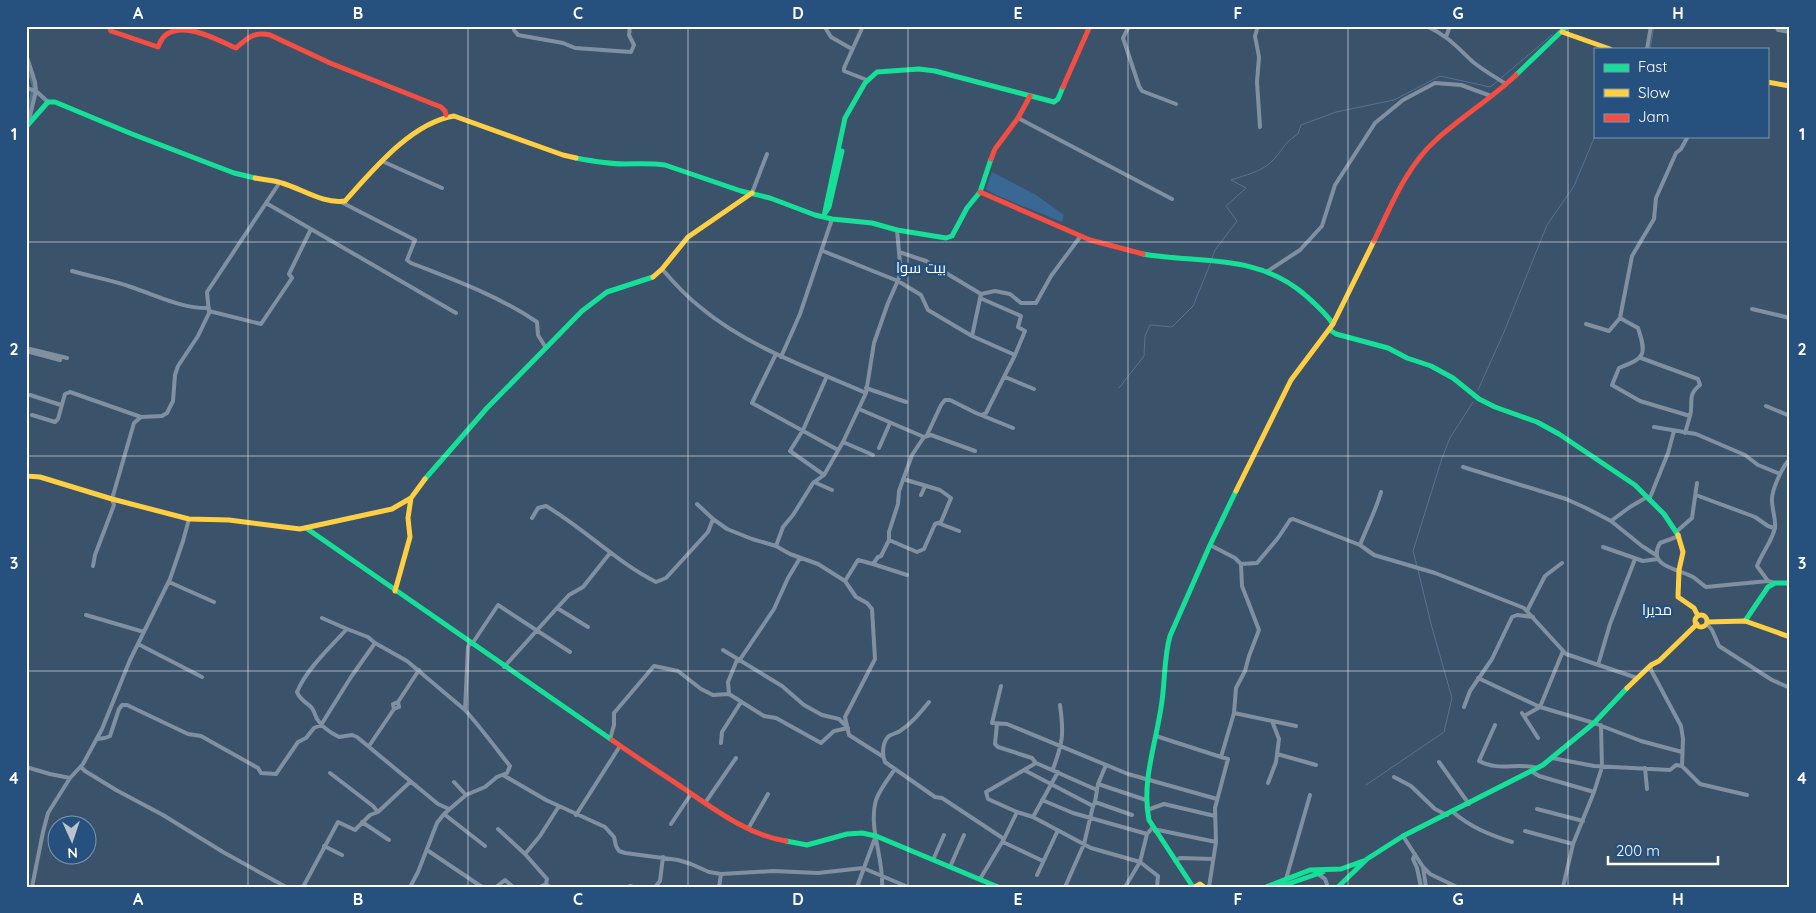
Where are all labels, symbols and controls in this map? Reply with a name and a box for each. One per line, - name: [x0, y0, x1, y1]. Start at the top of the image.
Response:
- text: A: [133, 3, 144, 23]
- text: B: [353, 3, 363, 23]
- text: C: [573, 3, 583, 23]
- text: D: [792, 3, 804, 23]
- text: E: [1013, 3, 1023, 23]
- text: F: [1234, 3, 1243, 23]
- text: G: [1452, 3, 1464, 23]
- text: H: [1672, 3, 1684, 23]
- legend: [1594, 48, 1768, 138]
- text: Fast: [1638, 57, 1667, 76]
- text: Slow: [1638, 83, 1670, 102]
- text: Jam: [1638, 107, 1669, 126]
- text: 1: [11, 124, 17, 144]
- text: 1: [1799, 124, 1805, 144]
- district label: بيت سوا: [896, 258, 946, 277]
- text: 2: [9, 339, 19, 359]
- text: 2: [1797, 339, 1807, 359]
- text: 3: [10, 553, 18, 573]
- text: 3: [1798, 553, 1806, 573]
- district label: مديرا: [1642, 600, 1672, 619]
- text: 4: [9, 768, 19, 788]
- text: 4: [1797, 768, 1807, 788]
- north arrow: [48, 816, 98, 866]
- scale bar: [1608, 833, 1718, 865]
- text: 200 m: [1616, 841, 1660, 860]
- text: N: [67, 844, 78, 862]
- text: A: [133, 889, 144, 909]
- text: B: [353, 889, 363, 909]
- text: C: [573, 889, 583, 909]
- text: D: [792, 889, 804, 909]
- text: E: [1013, 889, 1023, 909]
- text: F: [1234, 889, 1243, 909]
- text: G: [1452, 889, 1464, 909]
- text: H: [1672, 889, 1684, 909]

